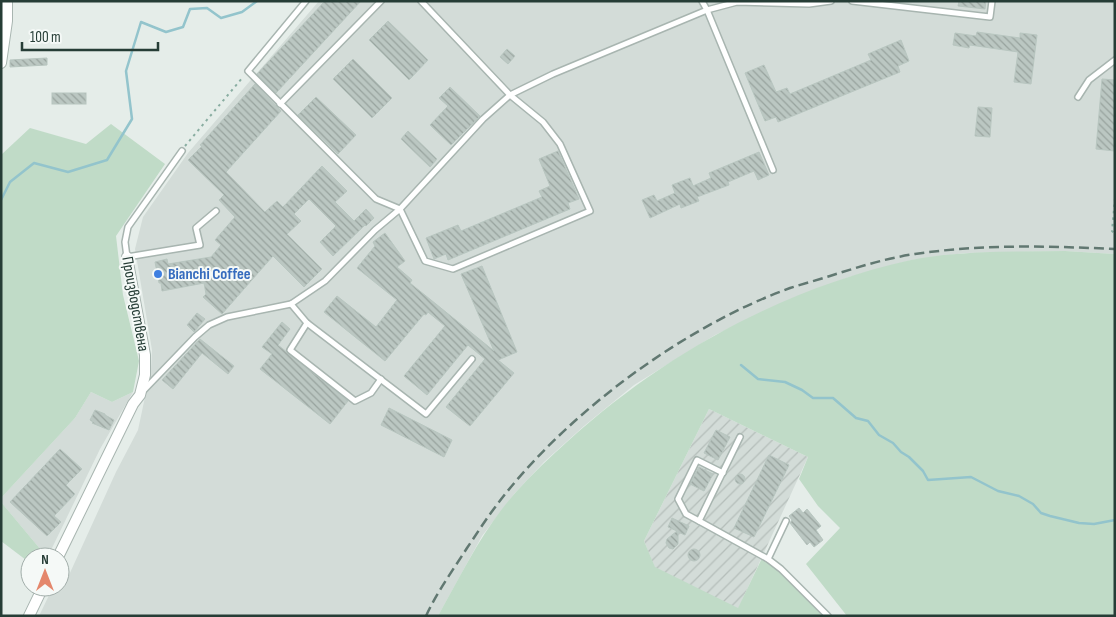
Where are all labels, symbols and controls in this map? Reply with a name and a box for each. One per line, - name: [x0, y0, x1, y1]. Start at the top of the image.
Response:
- scale bar: [22, 20, 159, 52]
- text: 100 m: [30, 28, 61, 47]
- street label: Производствена: [117, 255, 153, 353]
- place label: Bianchi Coffee: [168, 265, 251, 284]
- marker: Bianchi Coffee: [152, 268, 164, 280]
- north arrow: [20, 547, 70, 597]
- text: N: [41, 551, 49, 568]

